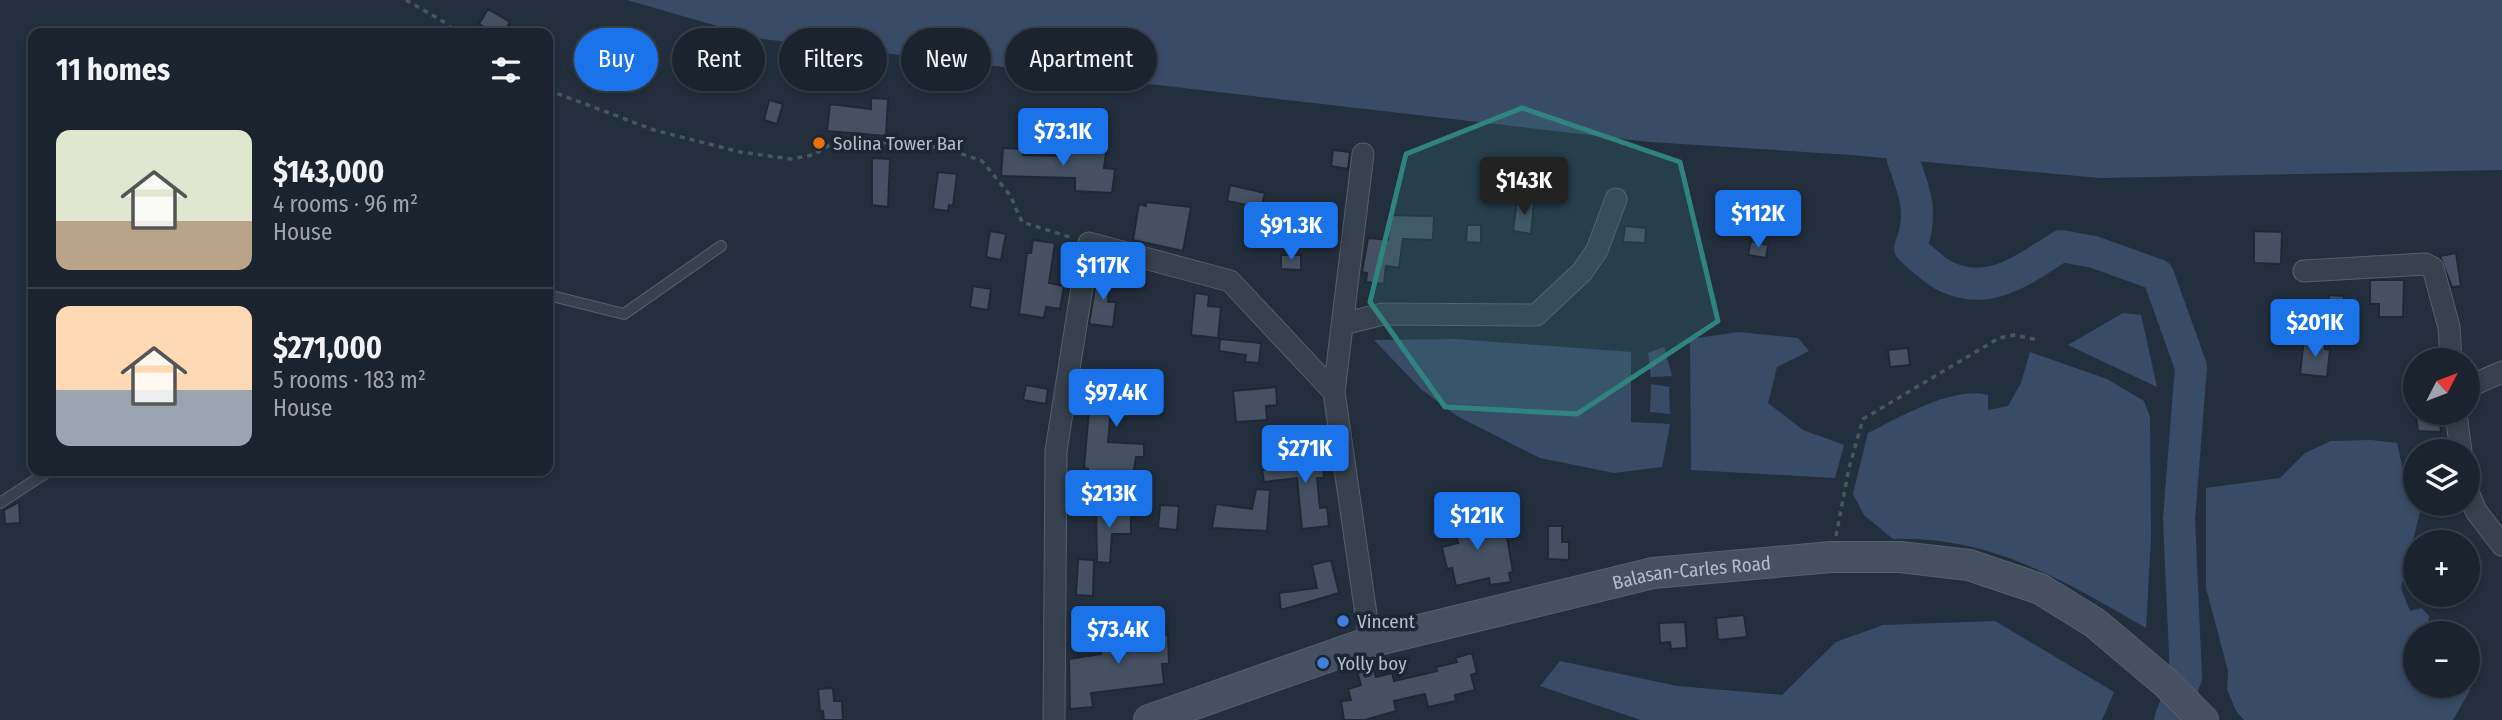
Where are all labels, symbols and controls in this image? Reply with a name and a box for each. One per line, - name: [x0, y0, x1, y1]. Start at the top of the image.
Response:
- chip: Buy: [574, 28, 658, 91]
- chip: Rent: [672, 28, 765, 91]
- chip: Filters: [779, 28, 887, 91]
- chip: New: [901, 28, 991, 91]
- chip: Apartment: [1005, 28, 1157, 91]
- icon: filters: [487, 51, 525, 89]
- text: 11 homes: [56, 52, 170, 88]
- pin: $73.1K: [1006, 108, 1120, 168]
- text: $73.1K: [1034, 117, 1092, 145]
- place label: Solina Tower Bar: [833, 132, 963, 155]
- marker: Solina Tower Bar: [811, 135, 827, 151]
- text: $143,000: [273, 154, 384, 190]
- icon: home: [112, 158, 196, 242]
- pin: $143K: [1475, 158, 1573, 217]
- text: $143K: [1496, 166, 1552, 194]
- text: 4 rooms · 96 m²: [273, 190, 418, 218]
- pin: $112K: [1709, 190, 1807, 250]
- text: $112K: [1731, 199, 1785, 227]
- pin: $91.3K: [1234, 202, 1348, 262]
- text: $91.3K: [1260, 211, 1322, 239]
- text: House: [273, 218, 332, 246]
- pin: $117K: [1054, 243, 1152, 302]
- text: $117K: [1077, 251, 1129, 279]
- pin: $201K: [2266, 300, 2364, 359]
- text: $201K: [2286, 308, 2344, 336]
- text: $271,000: [273, 330, 382, 366]
- icon: home: [112, 334, 196, 418]
- north arrow: [2403, 348, 2480, 425]
- map controls: [2403, 348, 2480, 698]
- text: 5 rooms · 183 m²: [273, 366, 426, 394]
- pin: $97.4K: [1059, 370, 1173, 429]
- text: $97.4K: [1085, 378, 1147, 406]
- text: House: [273, 394, 332, 422]
- pin: $271K: [1256, 426, 1354, 485]
- text: $271K: [1278, 434, 1332, 462]
- button: layers: [2403, 439, 2480, 516]
- pin: $213K: [1060, 470, 1158, 530]
- text: $213K: [1081, 479, 1137, 507]
- pin: $121K: [1428, 492, 1526, 552]
- text: $121K: [1450, 501, 1504, 529]
- button: +: [2403, 530, 2480, 607]
- street label: Balasan-Carles Road: [1610, 551, 1772, 594]
- pin: $73.4K: [1061, 606, 1175, 666]
- place label: Vincent: [1357, 610, 1416, 633]
- marker: Vincent: [1335, 613, 1351, 629]
- text: $73.4K: [1087, 615, 1149, 643]
- button: −: [2403, 621, 2480, 698]
- place label: Yolly boy: [1337, 652, 1407, 675]
- marker: Yolly boy: [1315, 655, 1331, 671]

